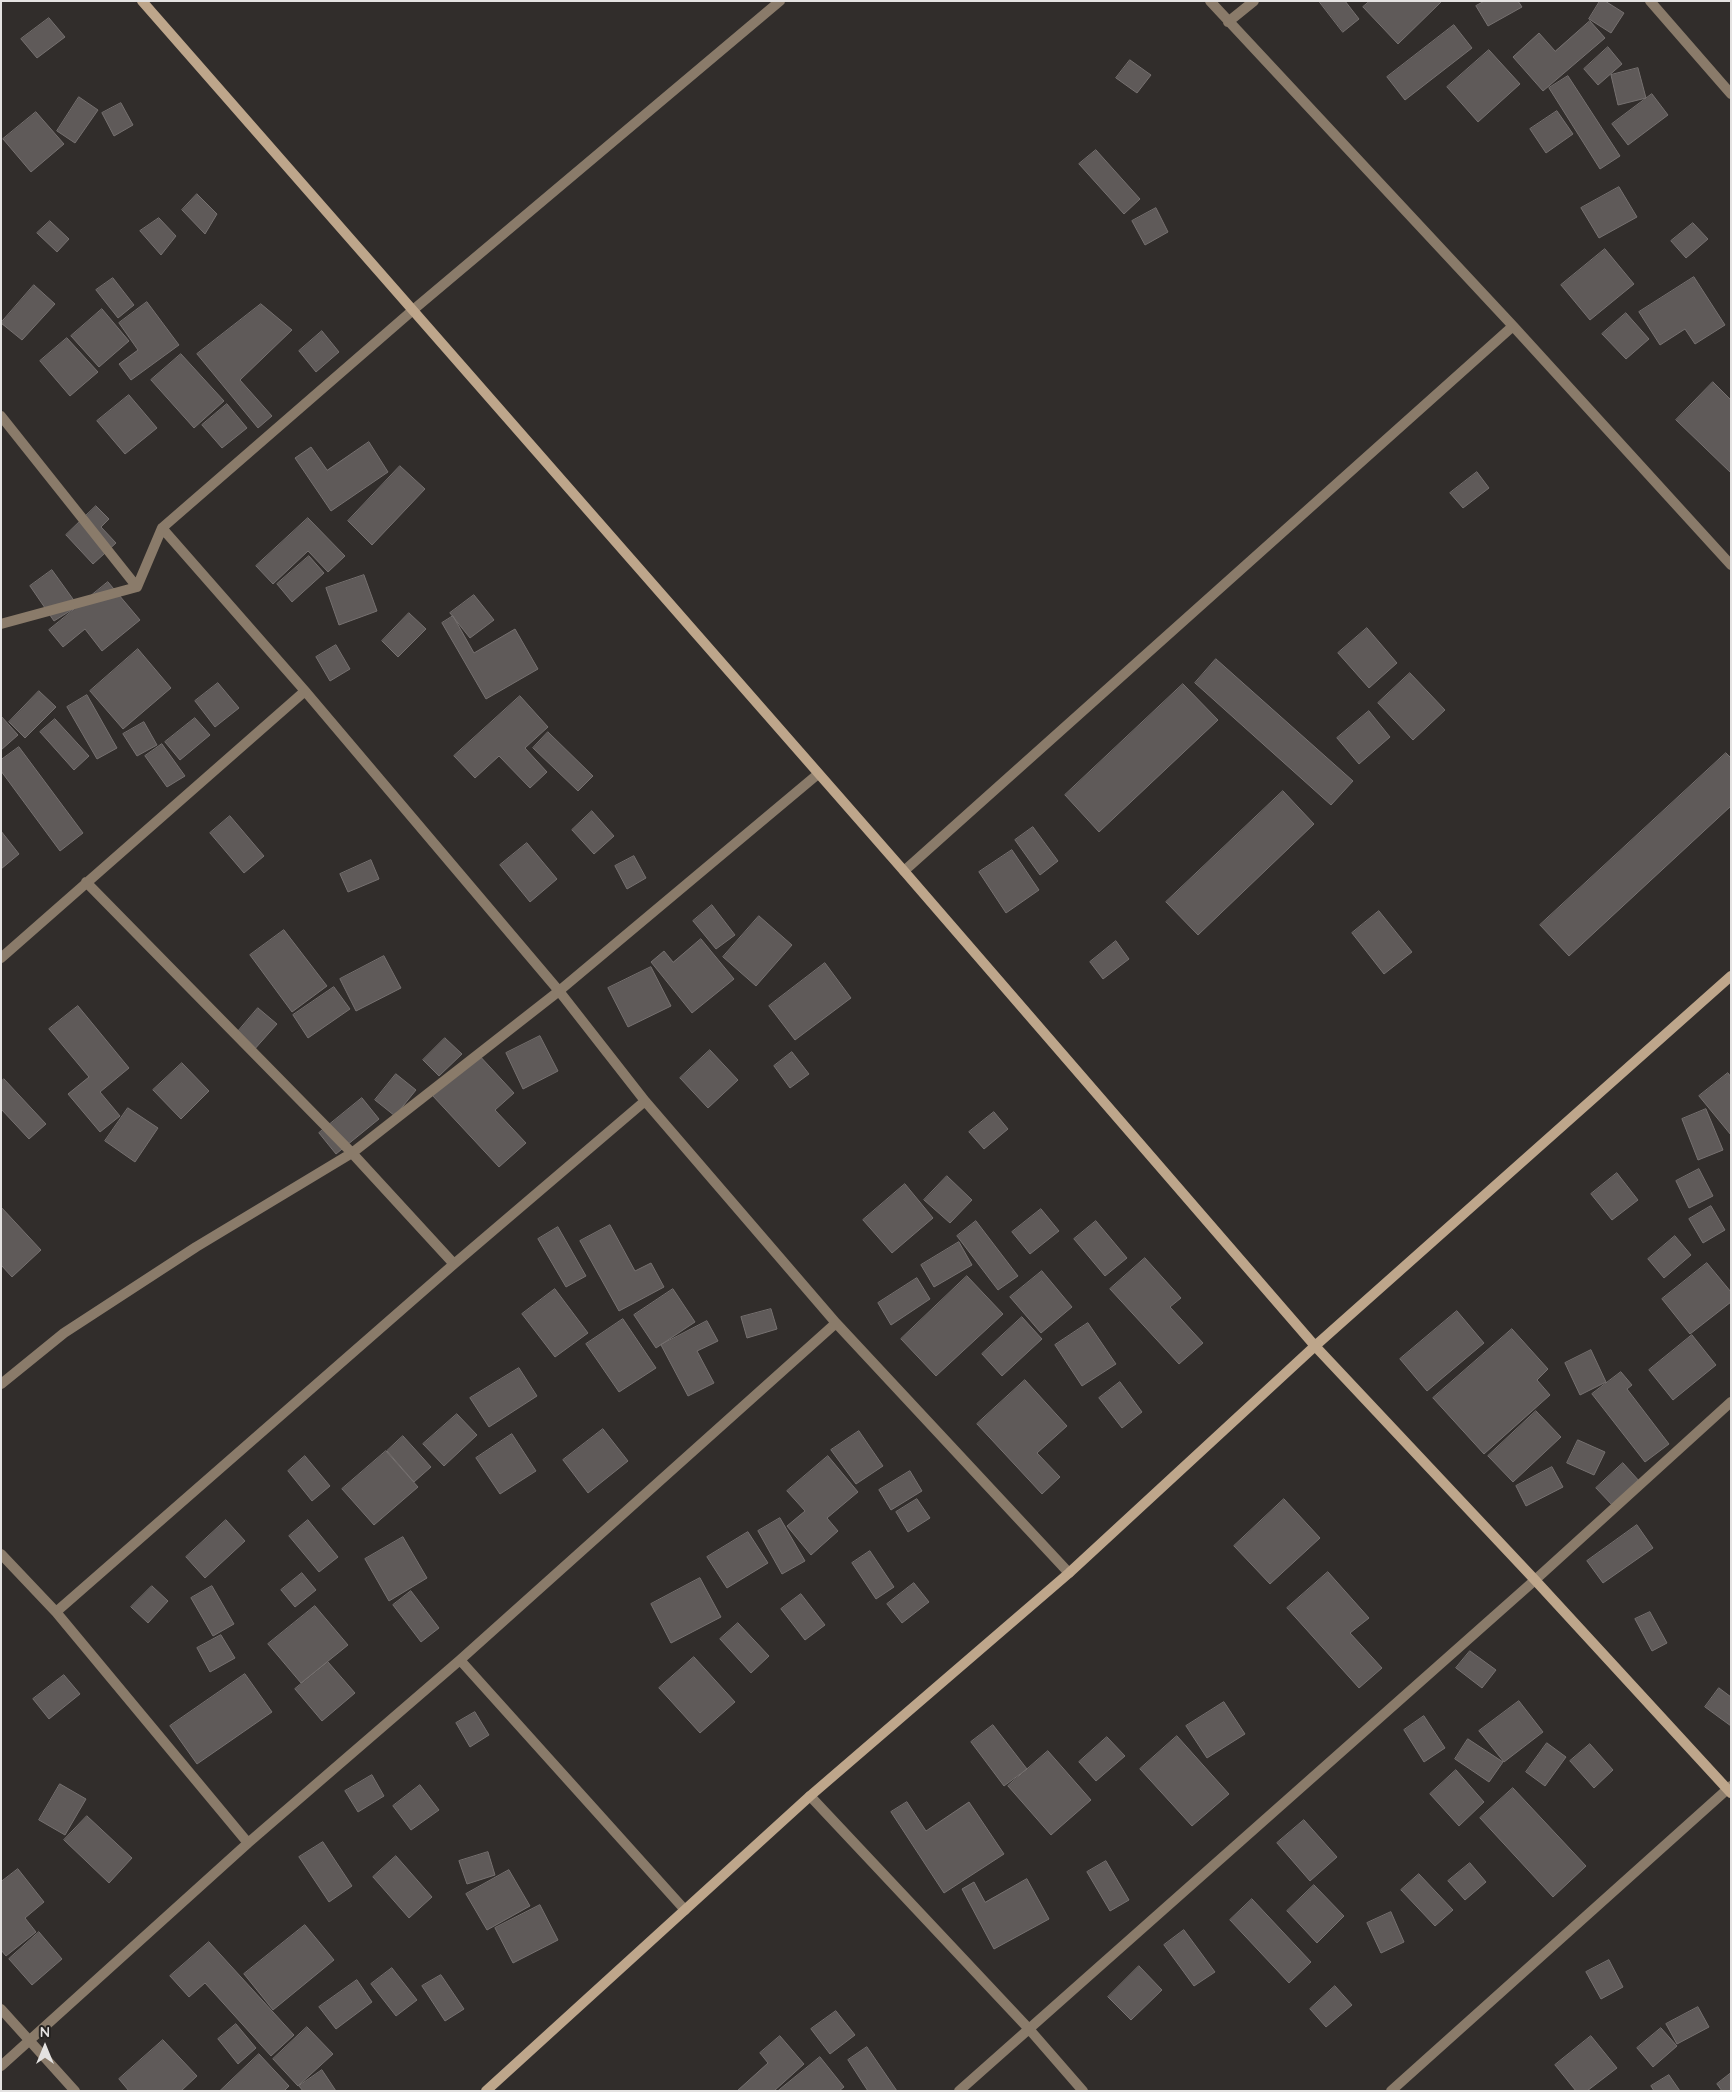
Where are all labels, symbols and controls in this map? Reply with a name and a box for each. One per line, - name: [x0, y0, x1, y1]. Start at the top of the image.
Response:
- north arrow: [20, 2022, 70, 2072]
- text: N: [40, 2023, 50, 2041]

